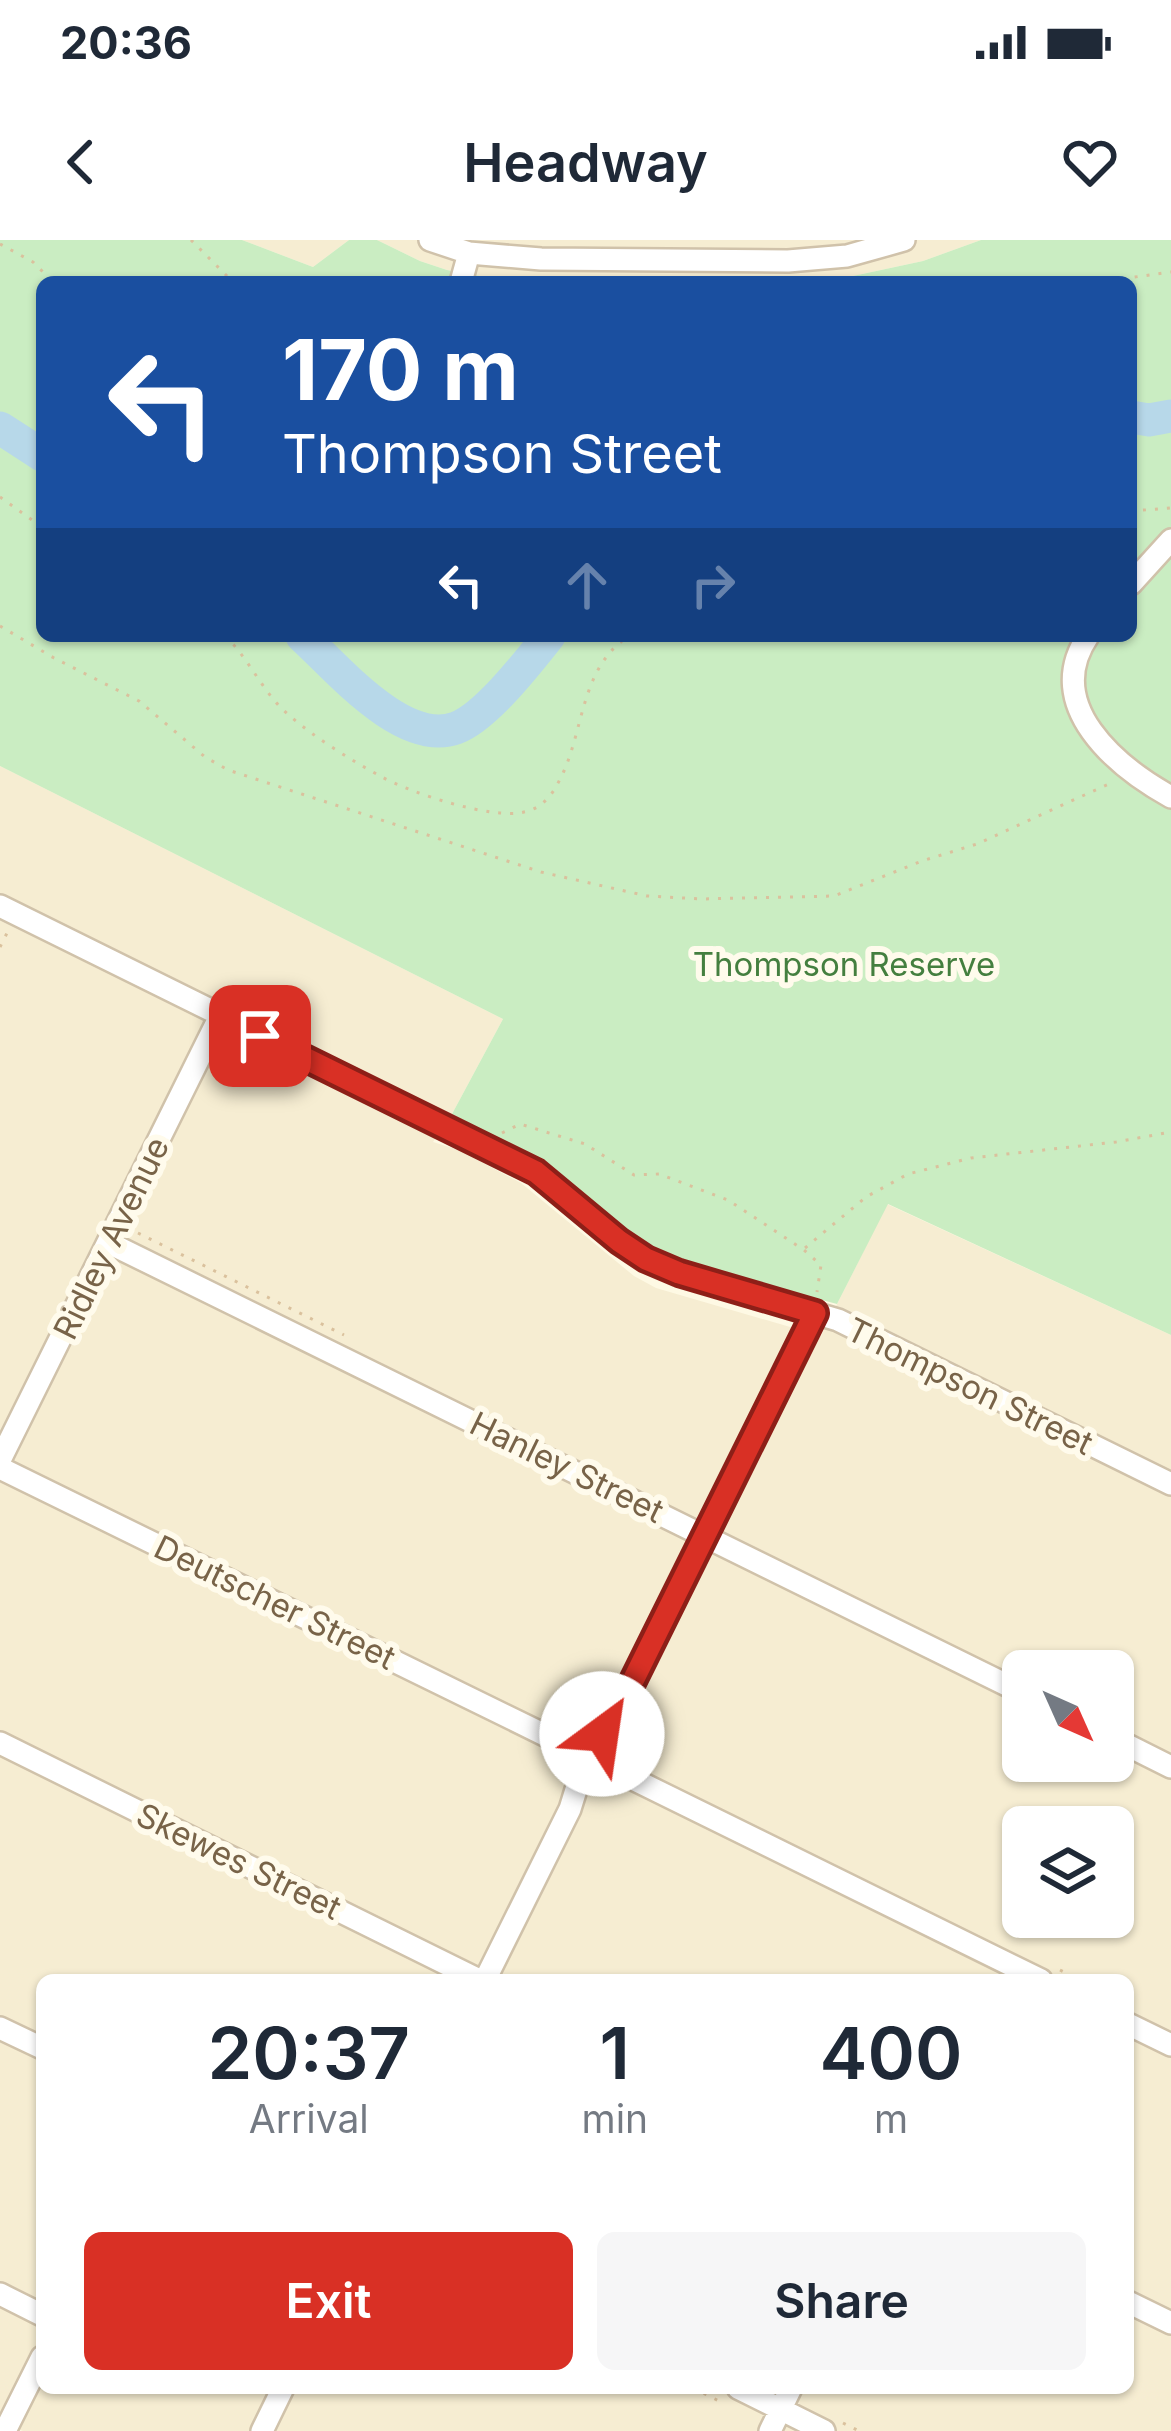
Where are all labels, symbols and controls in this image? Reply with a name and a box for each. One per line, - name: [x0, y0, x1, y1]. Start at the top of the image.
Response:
- text: 20:36: [60, 15, 192, 70]
- icon: back: [48, 129, 114, 195]
- icon: heart: [1057, 129, 1123, 195]
- text: Headway: [463, 130, 708, 195]
- text: 170 m: [282, 319, 519, 420]
- icon: left: [84, 324, 240, 480]
- text: Thompson Street: [282, 421, 722, 486]
- icon: left: [428, 552, 494, 618]
- icon: ahead: [554, 552, 620, 618]
- icon: right: [680, 552, 746, 618]
- park label: Thompson Reserve: [693, 944, 995, 984]
- pin: [209, 985, 311, 1087]
- icon: arrive: [227, 1003, 293, 1069]
- street label: Ridley Avenue: [45, 1130, 177, 1346]
- street label: Thompson Street: [840, 1309, 1100, 1463]
- street label: Hanley Street: [464, 1403, 670, 1531]
- street label: Deutscher Street: [148, 1526, 402, 1678]
- north arrow: [1002, 1650, 1134, 1782]
- map controls: [1002, 1650, 1134, 1938]
- position arrow: [539, 1671, 665, 1797]
- street label: Skewes Street: [130, 1794, 348, 1928]
- button: layers: [1002, 1806, 1134, 1938]
- text: 20:37: [207, 2009, 410, 2096]
- text: 1: [600, 2009, 630, 2096]
- text: 400: [820, 2009, 963, 2096]
- text: Arrival: [249, 2095, 369, 2142]
- text: min: [581, 2095, 648, 2142]
- text: m: [874, 2095, 908, 2142]
- button: Exit: [84, 2232, 573, 2370]
- button: Share: [597, 2232, 1086, 2370]

